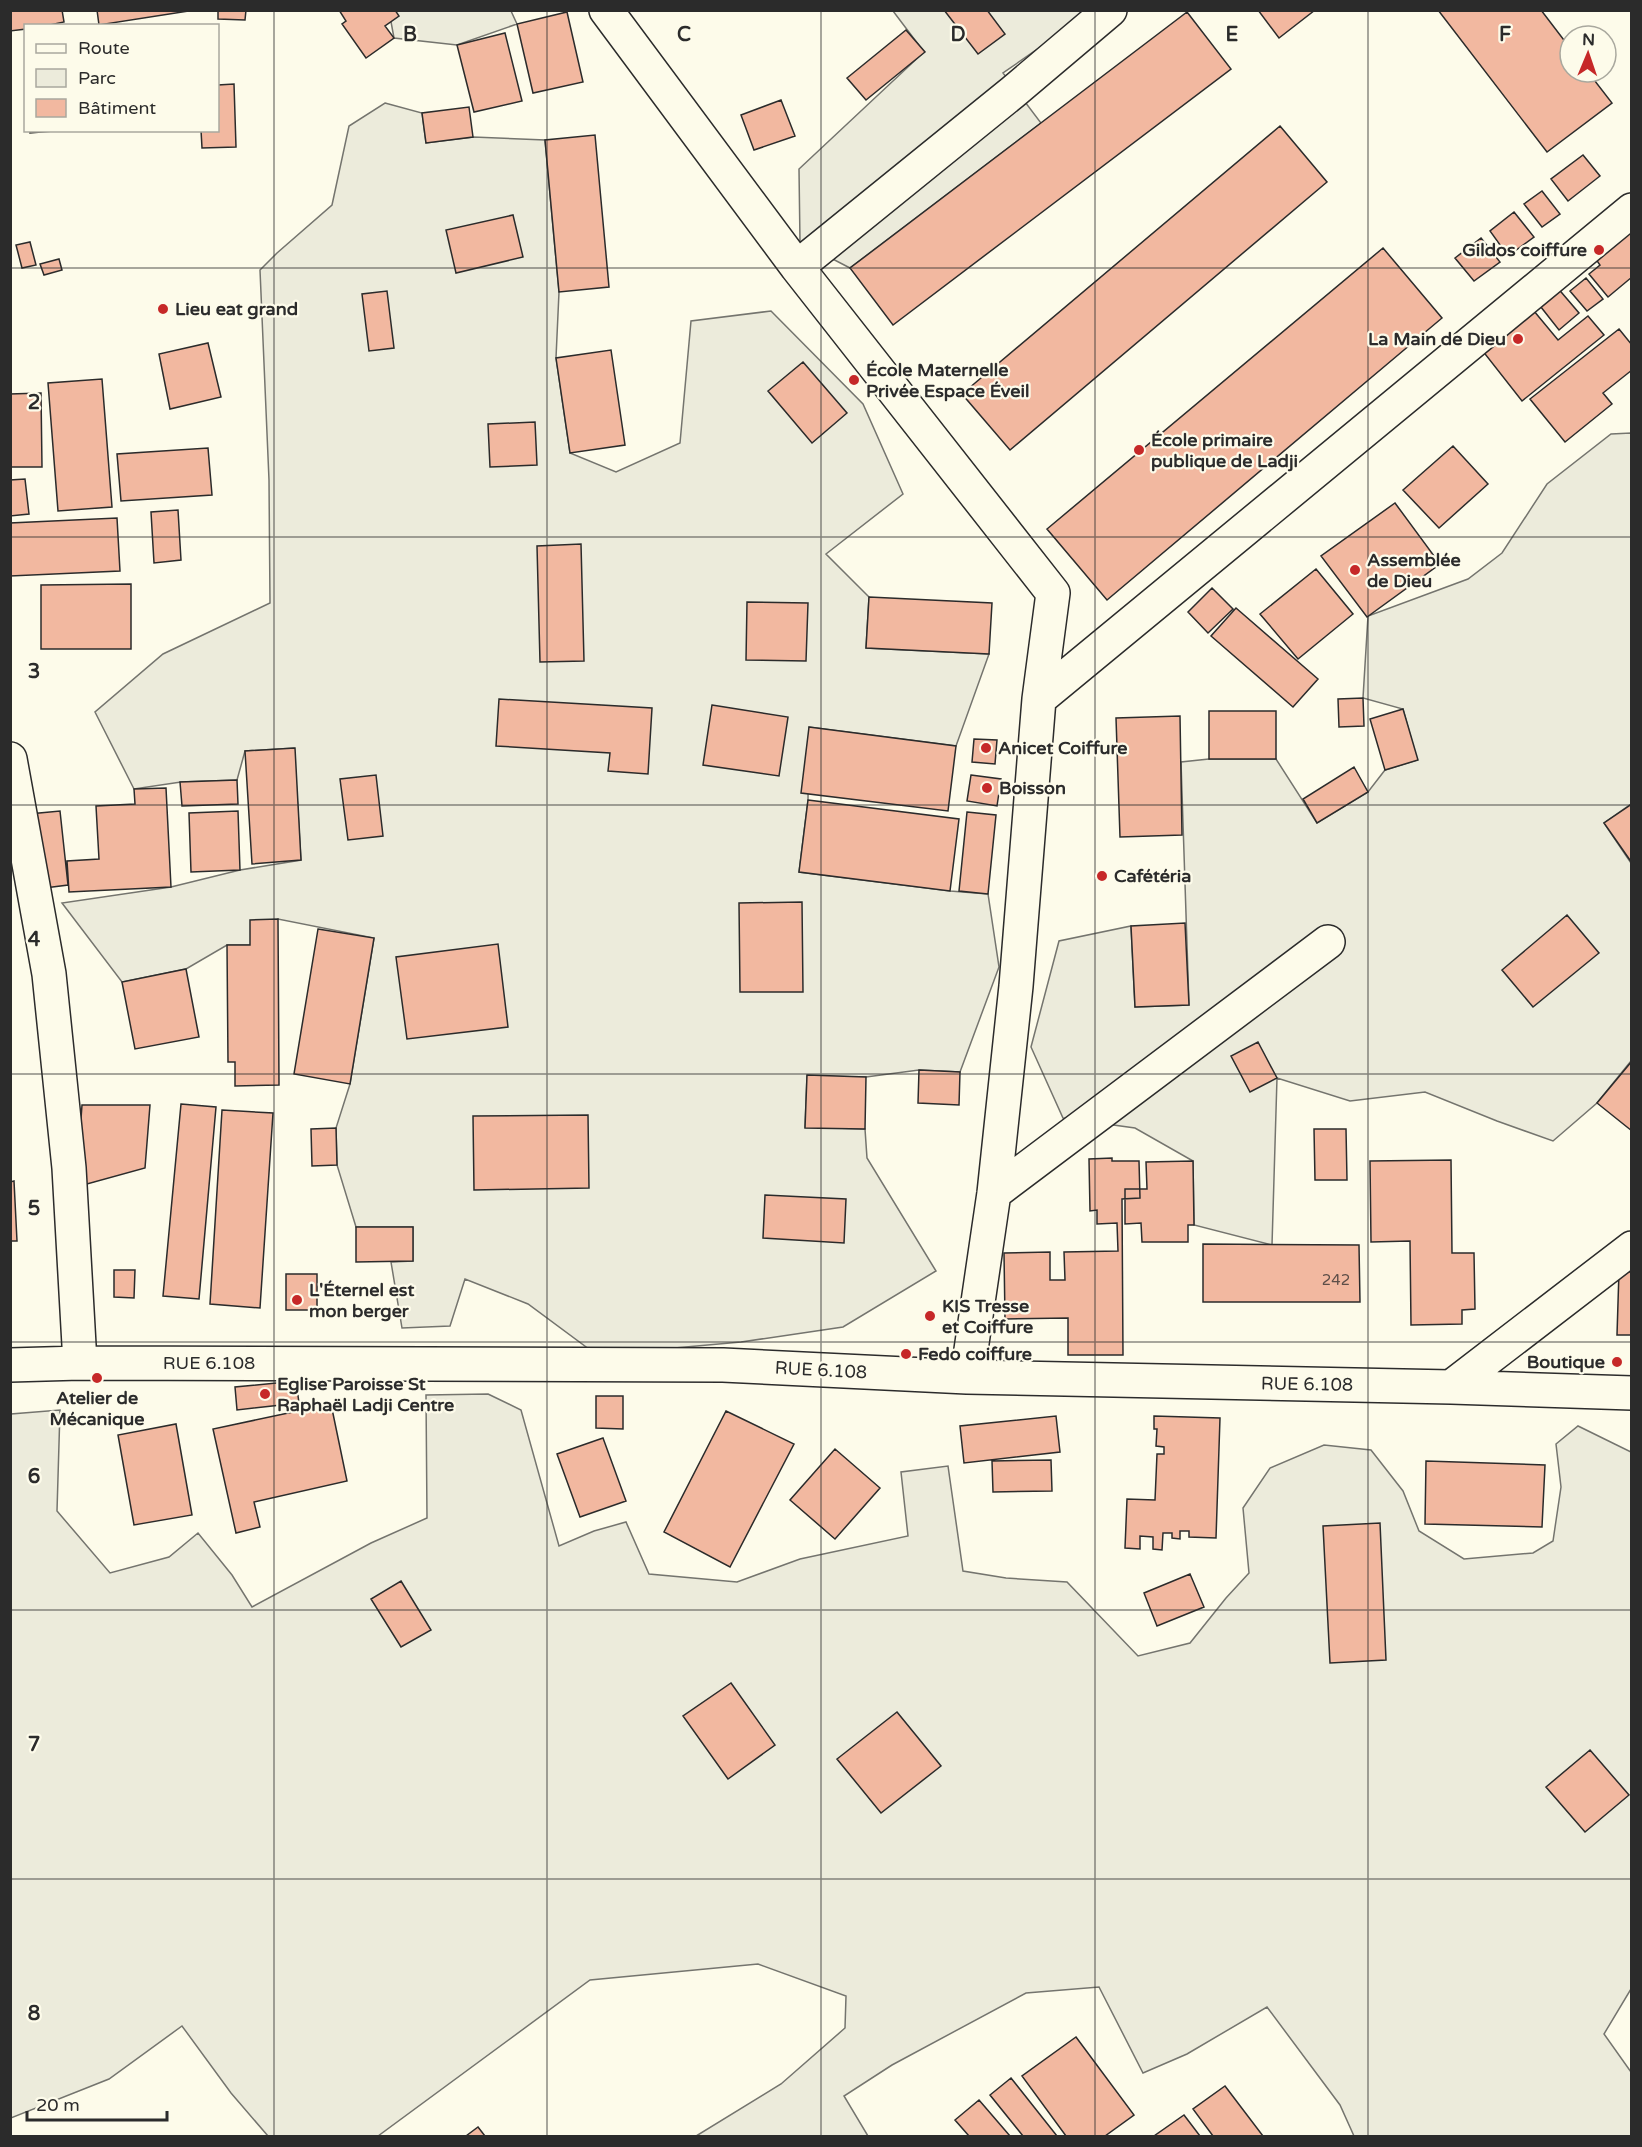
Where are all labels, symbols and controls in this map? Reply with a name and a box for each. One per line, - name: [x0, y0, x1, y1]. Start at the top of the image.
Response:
- text: B: [403, 23, 417, 47]
- text: C: [677, 23, 691, 47]
- text: D: [950, 23, 966, 47]
- text: E: [1226, 23, 1239, 47]
- text: F: [1499, 23, 1511, 47]
- legend: [24, 24, 219, 132]
- north arrow: [1558, 24, 1618, 84]
- text: N: [1582, 30, 1595, 50]
- text: Route: [78, 37, 130, 59]
- text: Parc: [78, 67, 116, 89]
- text: Bâtiment: [78, 97, 156, 119]
- place label: Gildos coiffure: [1462, 239, 1587, 261]
- marker: Gildos coiffure: [1592, 243, 1606, 257]
- place label: Lieu eat grand: [175, 298, 298, 320]
- marker: Lieu eat grand: [156, 302, 170, 316]
- place label: La Main de Dieu: [1368, 328, 1506, 350]
- marker: La Main de Dieu: [1511, 332, 1525, 346]
- place label: École Maternelle Privée Espace Éveil: [866, 359, 1029, 402]
- marker: École Maternelle Privée Espace Éveil: [847, 373, 861, 387]
- text: 2: [28, 391, 40, 415]
- place label: École primaire publique de Ladji: [1151, 429, 1298, 472]
- marker: École primaire publique de Ladji: [1132, 443, 1146, 457]
- place label: Assemblée de Dieu: [1367, 549, 1461, 592]
- marker: Assemblée de Dieu: [1348, 563, 1362, 577]
- text: 3: [28, 660, 40, 684]
- place label: Anicet Coiffure: [998, 737, 1127, 759]
- marker: Anicet Coiffure: [979, 741, 993, 755]
- place label: Boisson: [999, 777, 1066, 799]
- marker: Boisson: [980, 781, 994, 795]
- place label: Cafétéria: [1114, 865, 1191, 887]
- marker: Cafétéria: [1095, 869, 1109, 883]
- text: 4: [28, 928, 41, 952]
- text: 5: [28, 1197, 40, 1221]
- house number: 242: [1322, 1271, 1350, 1289]
- place label: L'Éternel est mon berger: [309, 1279, 414, 1322]
- marker: L'Éternel est mon berger: [290, 1293, 304, 1307]
- place label: KIS Tresse et Coiffure: [942, 1295, 1033, 1338]
- marker: KIS Tresse et Coiffure: [923, 1309, 937, 1323]
- place label: Fedo coiffure: [918, 1343, 1032, 1365]
- marker: Fedo coiffure: [899, 1347, 913, 1361]
- place label: Boutique: [1527, 1351, 1605, 1373]
- street label: RUE 6.108: [163, 1352, 255, 1374]
- marker: Boutique: [1610, 1355, 1624, 1369]
- street label: RUE 6.108: [774, 1357, 868, 1383]
- marker: Atelier de Mécanique: [90, 1371, 104, 1385]
- street label: RUE 6.108: [1261, 1372, 1353, 1396]
- place label: Eglise Paroisse St Raphaël Ladji Centre: [277, 1373, 454, 1416]
- place label: Atelier de Mécanique: [50, 1387, 145, 1430]
- marker: Eglise Paroisse St Raphaël Ladji Centre: [258, 1387, 272, 1401]
- text: 6: [28, 1465, 40, 1489]
- text: 7: [28, 1733, 40, 1757]
- text: 8: [28, 2002, 40, 2026]
- scale bar: [27, 2084, 166, 2122]
- text: 20 m: [36, 2094, 80, 2116]

